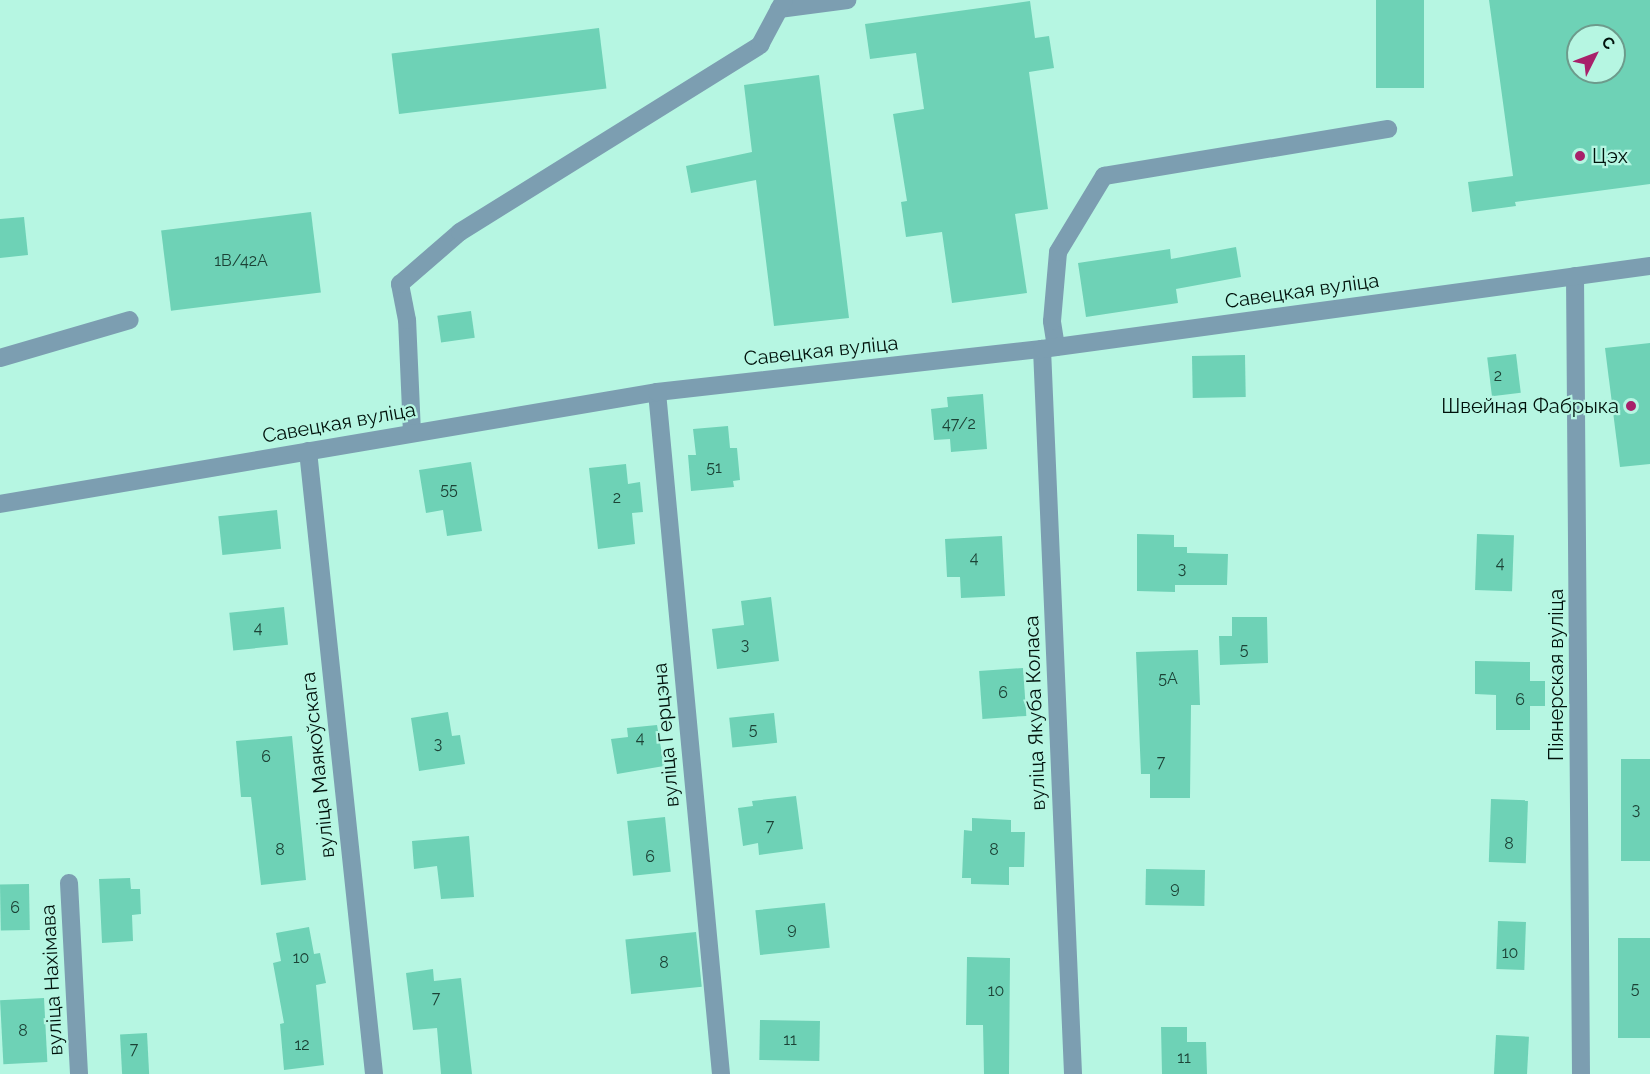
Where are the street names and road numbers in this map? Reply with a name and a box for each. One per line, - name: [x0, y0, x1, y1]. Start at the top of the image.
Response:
- street label: Савецкая вуліца: [1224, 268, 1380, 314]
- street label: Савецкая вуліца: [743, 331, 899, 371]
- street label: Савецкая вуліца: [261, 398, 417, 448]
- street label: Піянерская вуліца: [1544, 589, 1568, 761]
- street label: вуліца Якуба Коласа: [1020, 615, 1050, 811]
- street label: вуліца Герцэна: [648, 662, 684, 808]
- street label: вуліца Маякоўскага: [296, 671, 340, 859]
- street label: вуліца Нахімава: [36, 904, 68, 1056]

